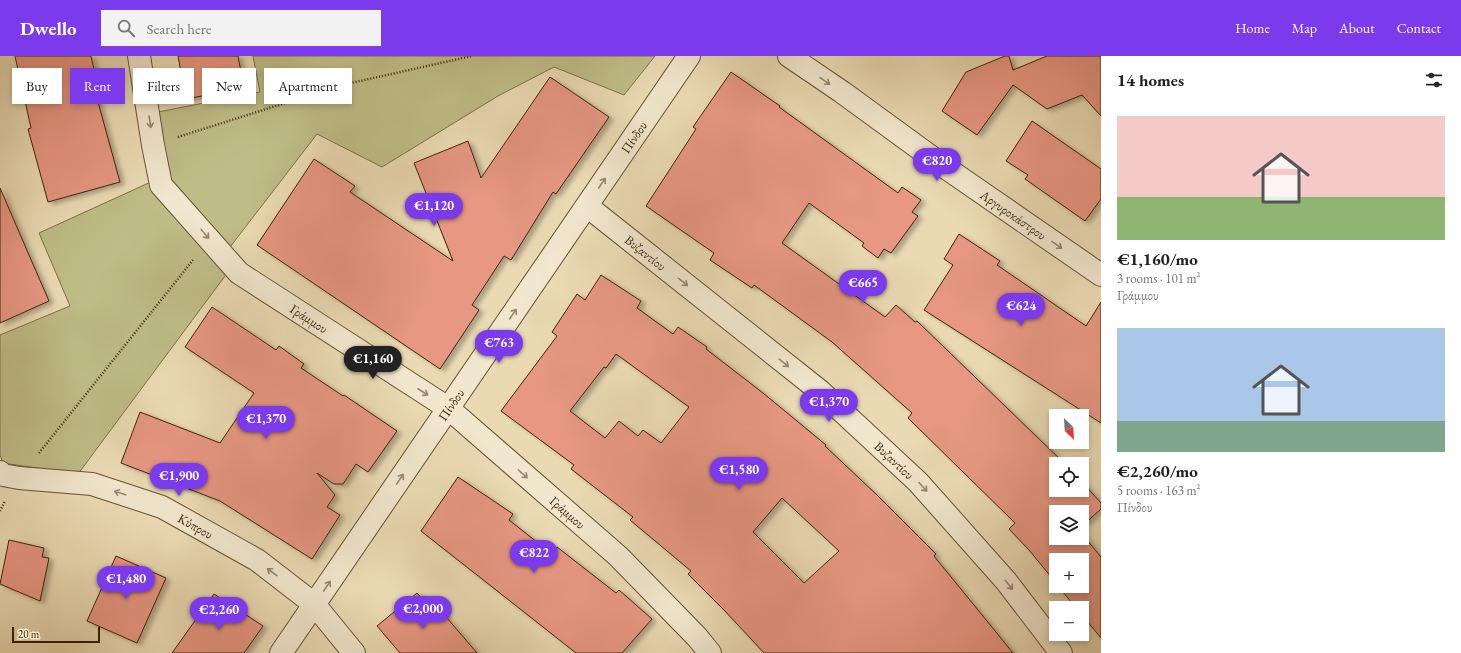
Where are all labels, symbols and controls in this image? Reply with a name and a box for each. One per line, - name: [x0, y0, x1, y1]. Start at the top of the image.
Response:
- search box: [101, 10, 381, 46]
- text: Dwello: [20, 16, 77, 41]
- icon: search: [115, 17, 137, 39]
- text: Search here: [147, 19, 212, 38]
- text: Home: [1235, 19, 1270, 37]
- text: Map: [1292, 19, 1317, 37]
- text: About: [1339, 19, 1375, 37]
- text: Contact: [1397, 19, 1441, 37]
- chip: Buy: [12, 68, 62, 104]
- chip: Rent: [70, 68, 125, 104]
- chip: Filters: [133, 68, 194, 104]
- chip: New: [202, 68, 256, 104]
- chip: Apartment: [264, 68, 352, 104]
- text: 14 homes: [1117, 69, 1184, 91]
- icon: filters: [1423, 69, 1445, 91]
- one-way arrow: [819, 77, 830, 85]
- one-way arrow: [146, 115, 154, 128]
- street label: Πίνδου: [617, 118, 651, 157]
- icon: home: [1245, 142, 1317, 214]
- pin: €820: [913, 148, 961, 182]
- text: €820: [922, 152, 952, 169]
- one-way arrow: [598, 178, 606, 189]
- street label: Αργυροκάστρου: [976, 186, 1050, 244]
- pin: €1,120: [401, 193, 467, 227]
- text: €1,120: [414, 197, 454, 214]
- one-way arrow: [201, 229, 210, 240]
- street label: Βυζαντίου: [621, 231, 670, 275]
- one-way arrow: [1051, 241, 1062, 249]
- text: €1,160/mo: [1117, 248, 1198, 270]
- pin: €665: [839, 270, 887, 304]
- text: 3 rooms · 101 m²: [1117, 270, 1201, 287]
- text: €665: [848, 274, 878, 291]
- one-way arrow: [677, 278, 688, 287]
- text: Γράμμου: [1117, 287, 1159, 304]
- pin: €624: [997, 293, 1045, 327]
- text: €624: [1006, 297, 1036, 314]
- street label: Γράμμου: [287, 300, 331, 337]
- one-way arrow: [509, 308, 517, 319]
- pin: €763: [475, 330, 523, 364]
- text: €763: [484, 334, 514, 351]
- pin: €1,160: [340, 346, 406, 380]
- text: €1,160: [353, 350, 393, 367]
- icon: home: [1245, 354, 1317, 426]
- one-way arrow: [779, 359, 790, 368]
- street label: Πίνδου: [434, 385, 468, 424]
- one-way arrow: [417, 388, 428, 396]
- pin: €1,370: [796, 389, 862, 423]
- text: €1,370: [809, 393, 849, 410]
- pin: €1,370: [233, 406, 299, 440]
- north arrow: [1049, 409, 1089, 449]
- map controls: [1049, 409, 1089, 641]
- text: €1,370: [246, 410, 286, 427]
- street label: Βυζαντίου: [871, 438, 918, 483]
- pin: €1,580: [706, 457, 772, 491]
- button: locate: [1049, 457, 1089, 497]
- text: €2,260/mo: [1117, 460, 1198, 482]
- text: €1,580: [719, 461, 759, 478]
- pin: €1,900: [146, 463, 212, 497]
- text: €1,900: [159, 467, 199, 484]
- one-way arrow: [518, 469, 529, 478]
- one-way arrow: [396, 473, 404, 484]
- one-way arrow: [918, 482, 927, 493]
- text: 5 rooms · 163 m²: [1117, 482, 1201, 499]
- one-way arrow: [114, 489, 127, 496]
- street label: Γράμμου: [546, 492, 589, 533]
- text: Πίνδου: [1117, 499, 1152, 516]
- button: layers: [1049, 505, 1089, 545]
- street label: Κύπρου: [175, 510, 216, 543]
- pin: €822: [510, 540, 558, 574]
- text: €822: [519, 544, 549, 561]
- button: +: [1049, 553, 1089, 593]
- pin: €1,480: [93, 566, 159, 600]
- one-way arrow: [267, 567, 278, 576]
- text: €1,480: [106, 570, 146, 587]
- one-way arrow: [1004, 579, 1013, 590]
- one-way arrow: [323, 580, 331, 592]
- pin: €2,000: [390, 596, 456, 630]
- pin: €2,260: [186, 597, 252, 631]
- text: €2,000: [403, 600, 443, 617]
- text: €2,260: [199, 601, 239, 618]
- button: −: [1049, 601, 1089, 641]
- scale bar: [12, 625, 100, 644]
- text: 20 m: [18, 627, 39, 641]

